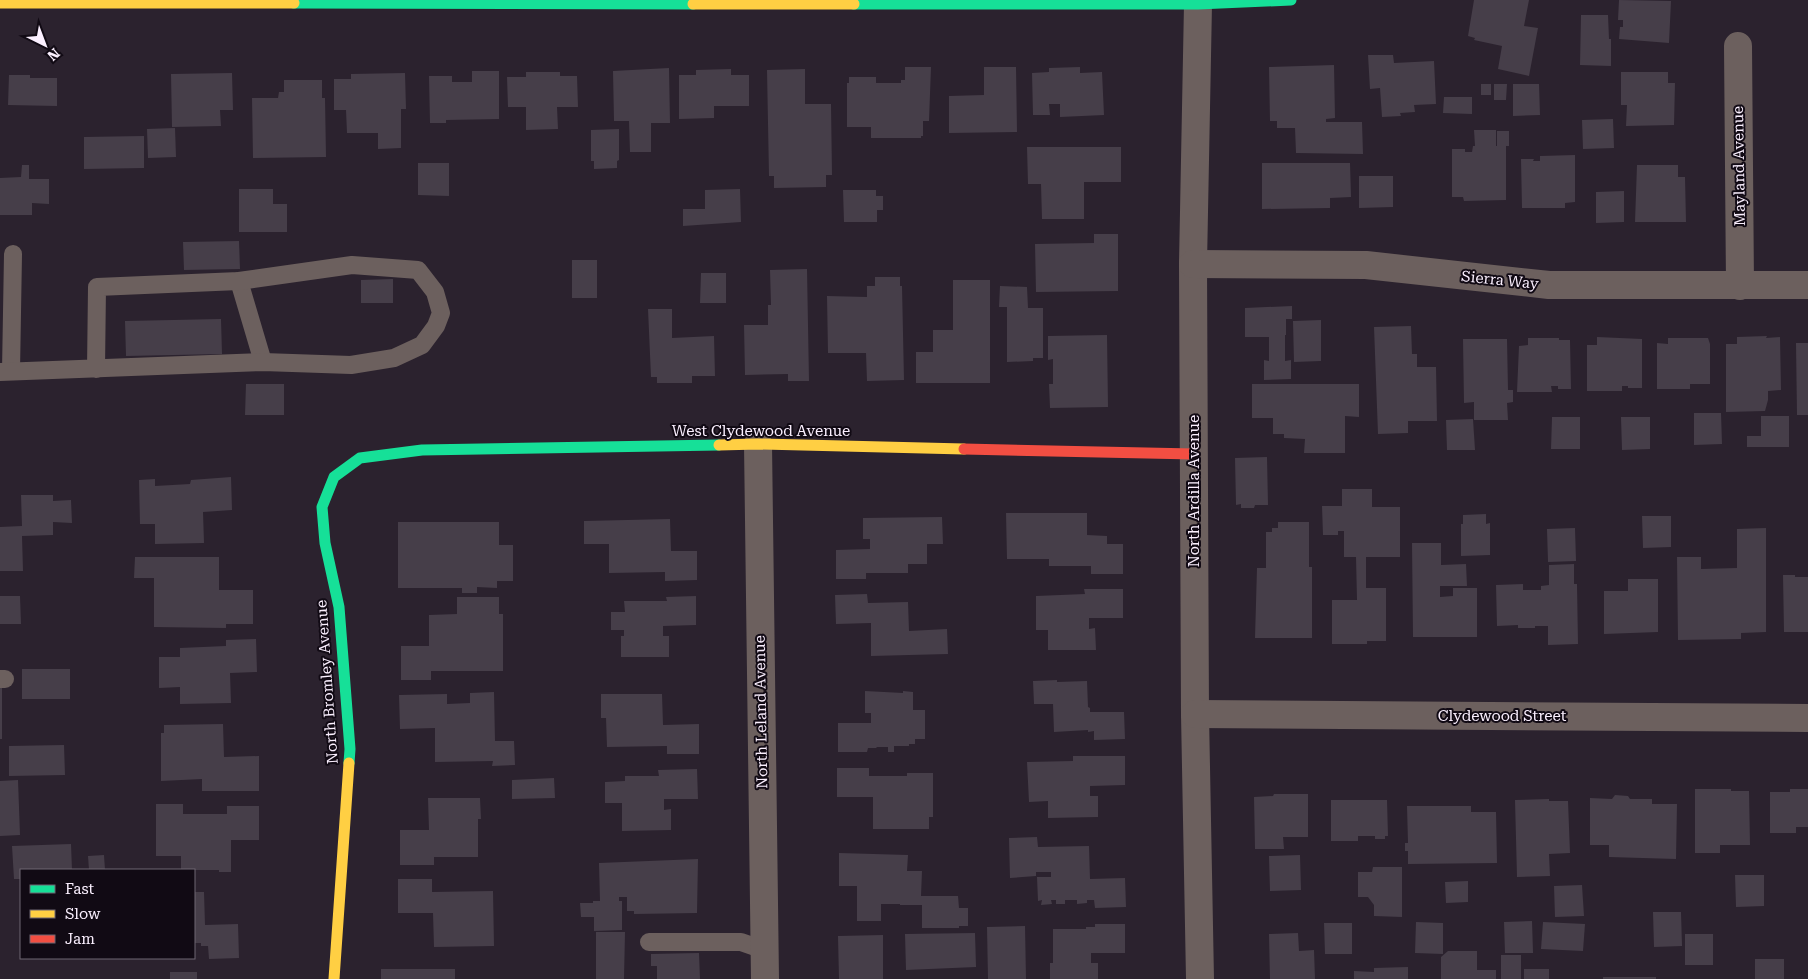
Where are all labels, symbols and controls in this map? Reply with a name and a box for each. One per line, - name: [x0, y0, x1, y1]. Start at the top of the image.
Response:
- north arrow: [20, 20, 70, 70]
- text: N: [44, 45, 63, 64]
- street label: Mayland Avenue: [1729, 106, 1749, 226]
- street label: Sierra Way: [1460, 267, 1540, 293]
- street label: North Ardilla Avenue: [1185, 415, 1203, 567]
- street label: West Clydewood Avenue: [672, 422, 850, 440]
- street label: North Bromley Avenue: [312, 599, 342, 765]
- street label: North Leland Avenue: [751, 635, 771, 789]
- street label: Clydewood Street: [1438, 707, 1567, 725]
- legend: [20, 869, 195, 959]
- text: Fast: [65, 880, 95, 898]
- text: Slow: [65, 905, 101, 923]
- text: Jam: [65, 930, 95, 948]

